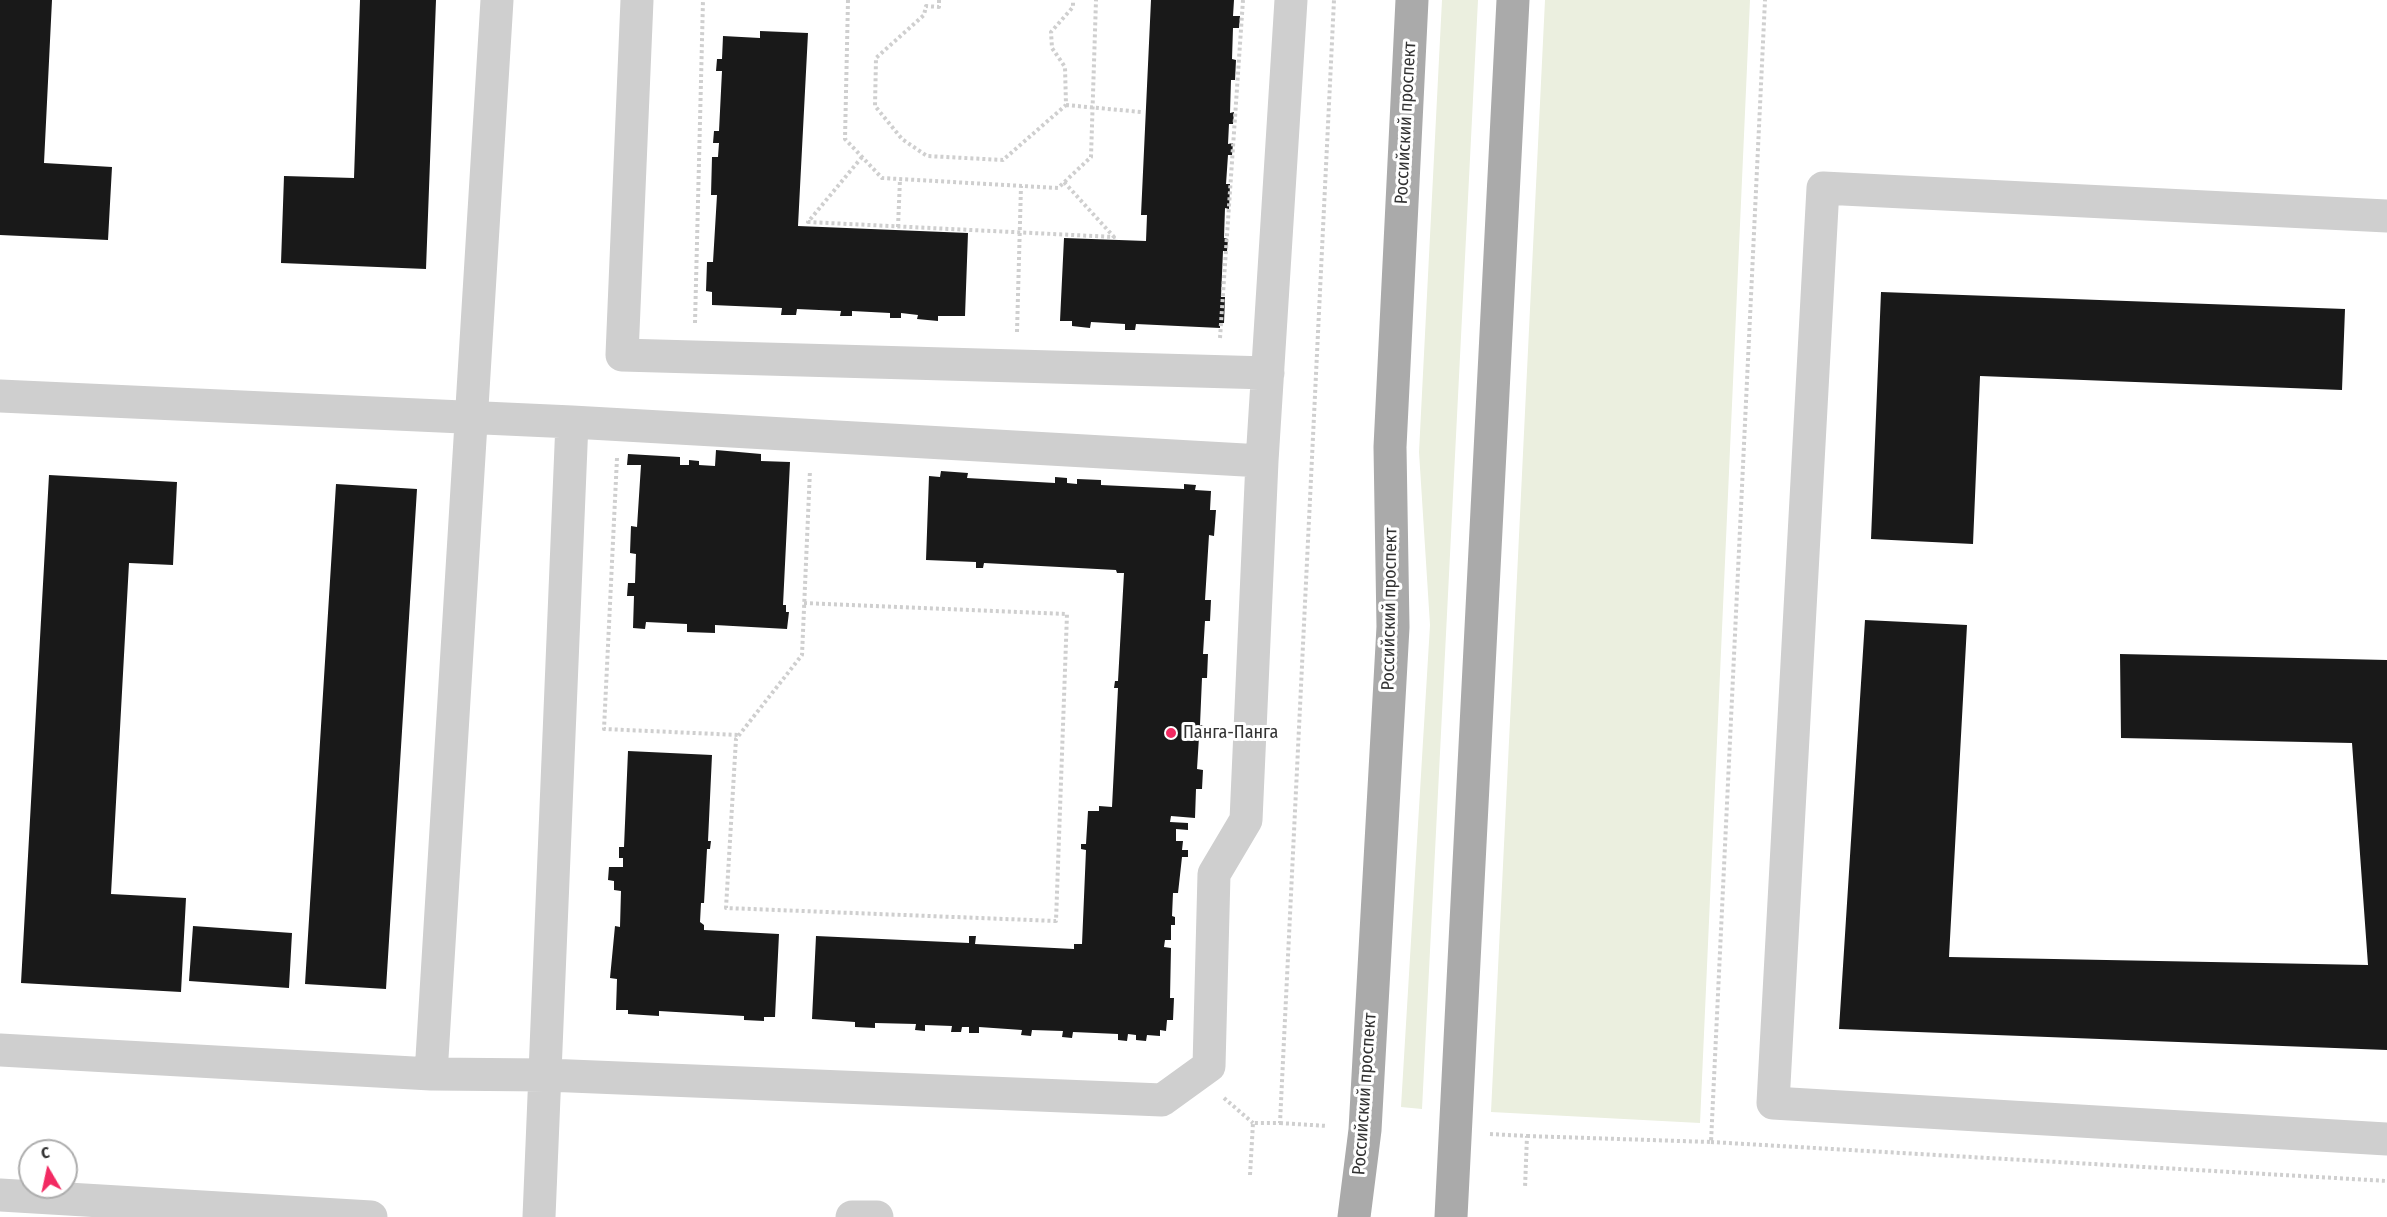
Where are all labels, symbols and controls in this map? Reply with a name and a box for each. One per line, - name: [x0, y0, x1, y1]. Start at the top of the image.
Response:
- street label: Российский проспект: [1391, 41, 1421, 205]
- street label: Российский проспект: [1378, 527, 1402, 691]
- place label: Панга-Панга: [1183, 722, 1278, 744]
- marker: Панга-Панга: [1164, 726, 1178, 740]
- street label: Российский проспект: [1349, 1012, 1381, 1176]
- north arrow: [18, 1139, 78, 1199]
- text: С: [40, 1143, 51, 1163]

